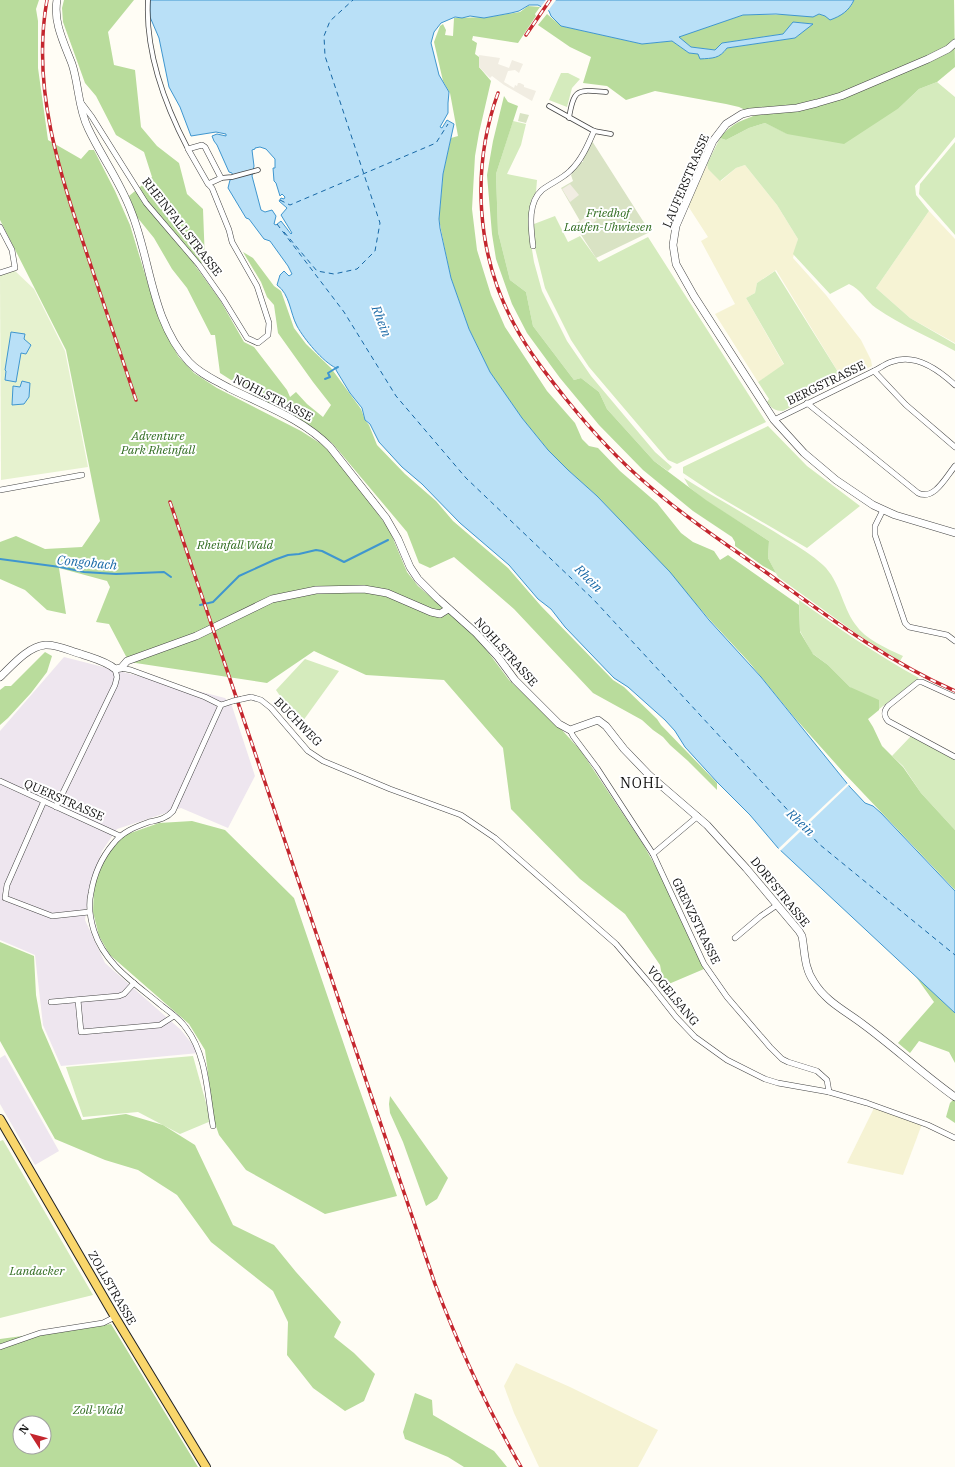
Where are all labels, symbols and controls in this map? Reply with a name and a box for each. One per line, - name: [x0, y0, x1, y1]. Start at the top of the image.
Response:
- street label: LAUFERSTRASSE: [659, 132, 712, 230]
- street label: RHEINFALLSTRASSE: [139, 174, 226, 279]
- park label: Friedhof Laufen-Uhwiesen: [563, 205, 652, 234]
- water label: Rhein: [367, 302, 395, 340]
- street label: BERGSTRASSE: [784, 357, 867, 408]
- street label: NOHLSTRASSE: [231, 371, 316, 424]
- park label: Adventure Park Rheinfall: [120, 428, 196, 457]
- park label: Rheinfall Wald: [196, 537, 273, 552]
- water label: Congobach: [56, 551, 118, 574]
- water label: Rhein: [570, 560, 607, 596]
- street label: NOHLSTRASSE: [472, 614, 541, 689]
- street label: BUCHWEG: [271, 694, 326, 749]
- district label: NOHL: [620, 774, 664, 792]
- street label: QUERSTRASSE: [22, 775, 107, 824]
- water label: Rhein: [782, 804, 819, 840]
- street label: DORFSTRASSE: [748, 854, 813, 930]
- street label: GRENZSTRASSE: [669, 875, 724, 966]
- street label: VOGELSANG: [644, 963, 703, 1029]
- street label: ZOLLSTRASSE: [85, 1248, 140, 1328]
- park label: Landacker: [9, 1263, 65, 1278]
- park label: Zoll-Wald: [72, 1402, 124, 1417]
- north arrow: [12, 1415, 52, 1455]
- text: N: [16, 1421, 32, 1437]

